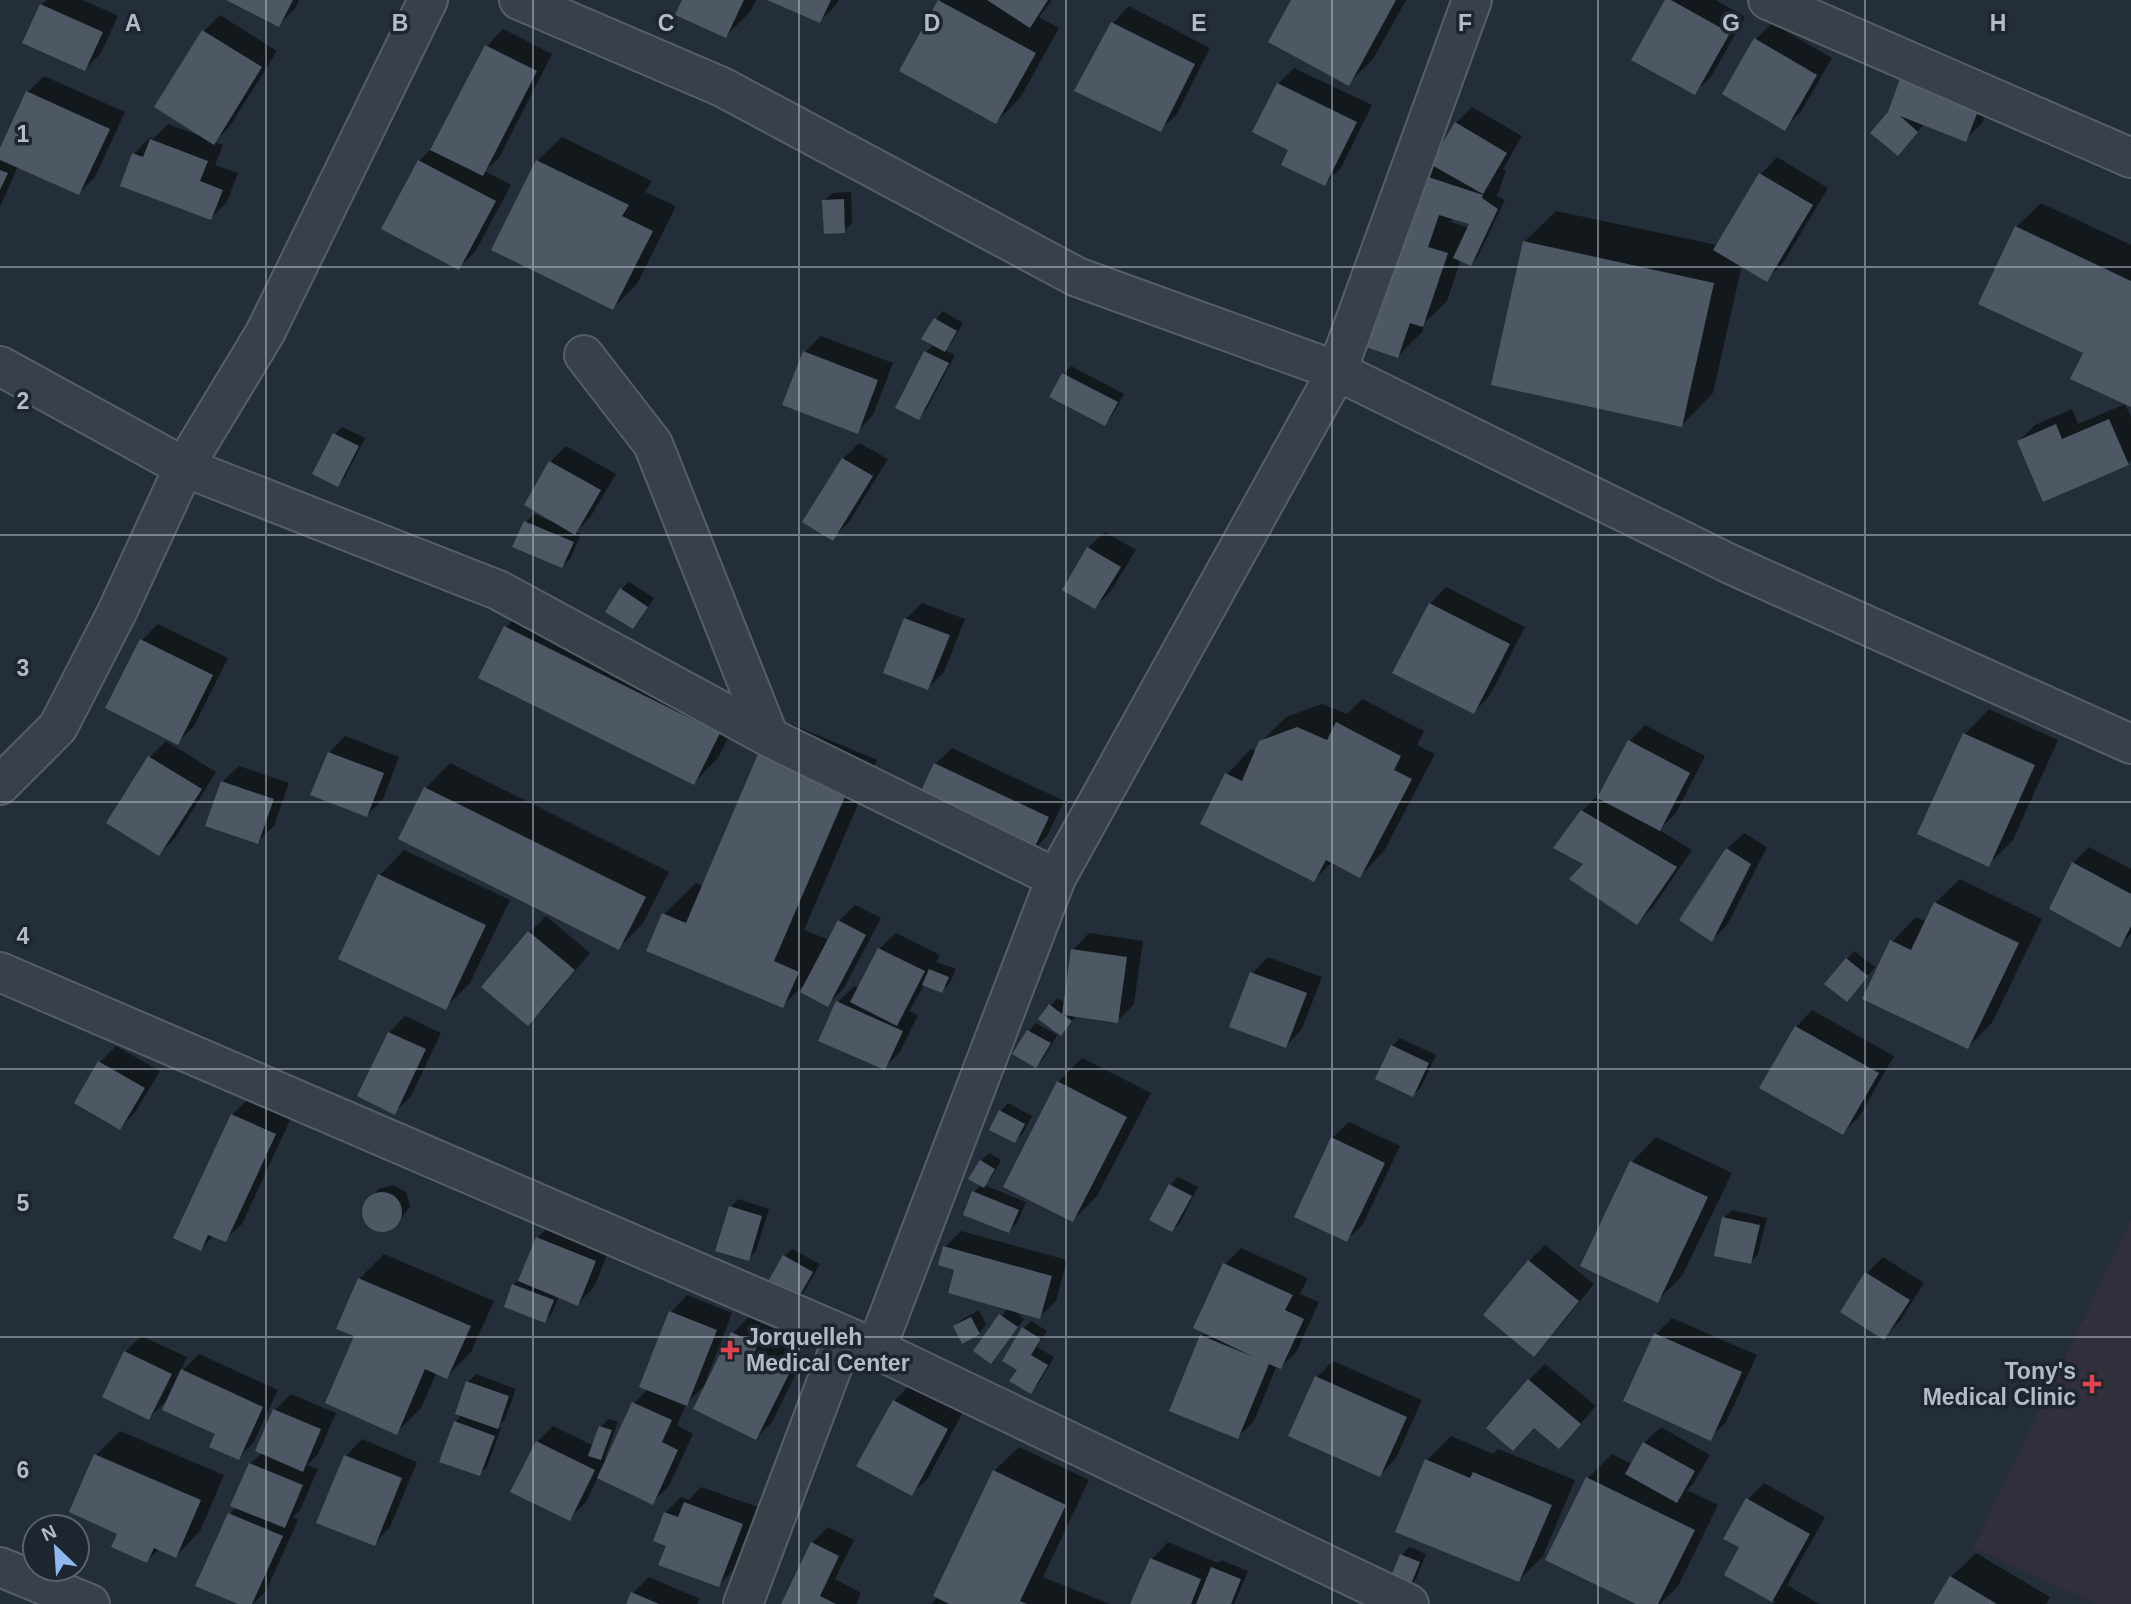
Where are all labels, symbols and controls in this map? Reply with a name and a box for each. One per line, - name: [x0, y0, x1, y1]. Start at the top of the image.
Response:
- text: A: [125, 10, 141, 36]
- text: B: [392, 10, 408, 36]
- text: C: [658, 10, 674, 36]
- text: D: [924, 10, 940, 36]
- text: E: [1191, 10, 1207, 36]
- text: F: [1458, 10, 1472, 36]
- text: G: [1722, 10, 1740, 36]
- text: H: [1990, 10, 2006, 36]
- text: 1: [17, 121, 30, 147]
- text: 2: [17, 388, 29, 414]
- text: 3: [17, 655, 29, 681]
- text: 4: [17, 923, 30, 949]
- text: 5: [17, 1190, 30, 1216]
- place label: Jorquelleh Medical Center: [746, 1324, 910, 1376]
- marker: Jorquelleh Medical Center: [720, 1340, 740, 1360]
- place label: Tony's Medical Clinic: [1923, 1358, 2076, 1410]
- marker: Tony's Medical Clinic: [2082, 1374, 2102, 1394]
- text: 6: [17, 1457, 29, 1483]
- north arrow: [21, 1513, 91, 1583]
- text: N: [38, 1521, 60, 1545]

